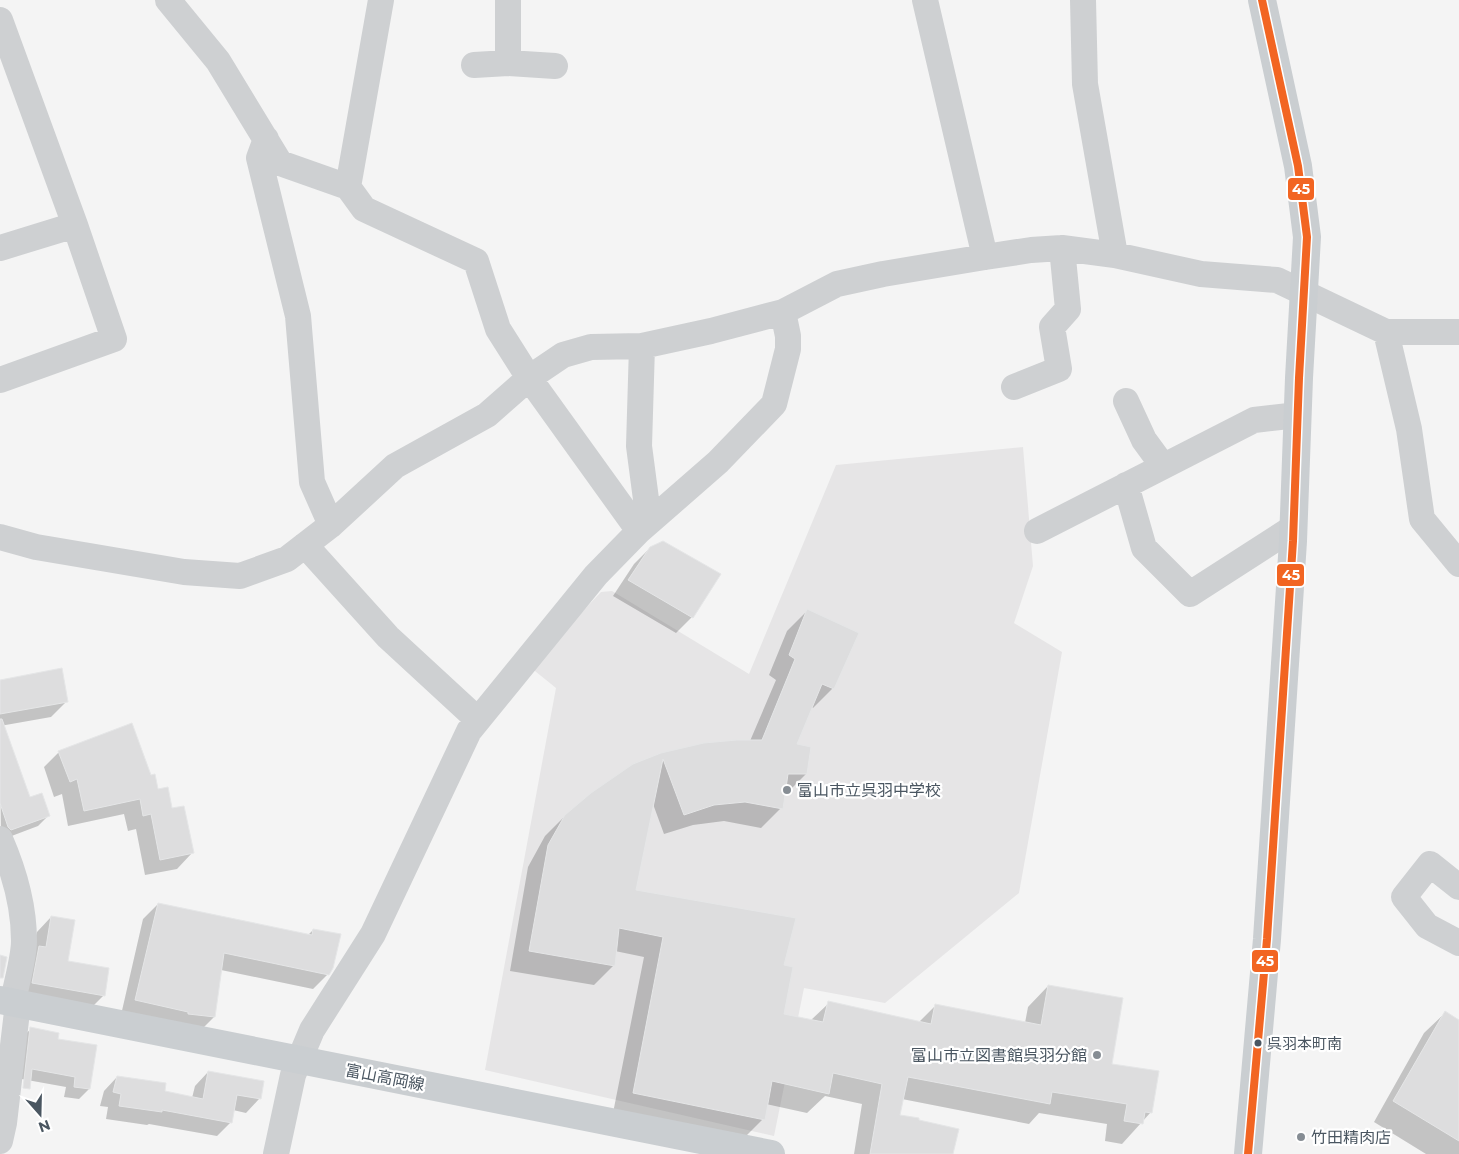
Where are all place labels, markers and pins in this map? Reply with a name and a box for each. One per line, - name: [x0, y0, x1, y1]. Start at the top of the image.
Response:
- place label: 富山市立呉羽中学校: [797, 781, 941, 800]
- marker: 富山市立呉羽中学校: [781, 784, 793, 796]
- place label: 呉羽本町南: [1267, 1034, 1342, 1053]
- marker: 呉羽本町南: [1253, 1038, 1263, 1048]
- place label: 富山市立図書館呉羽分館: [911, 1046, 1087, 1065]
- marker: 富山市立図書館呉羽分館: [1091, 1049, 1103, 1061]
- place label: 竹田精肉店: [1311, 1128, 1391, 1147]
- marker: 竹田精肉店: [1295, 1131, 1307, 1143]

